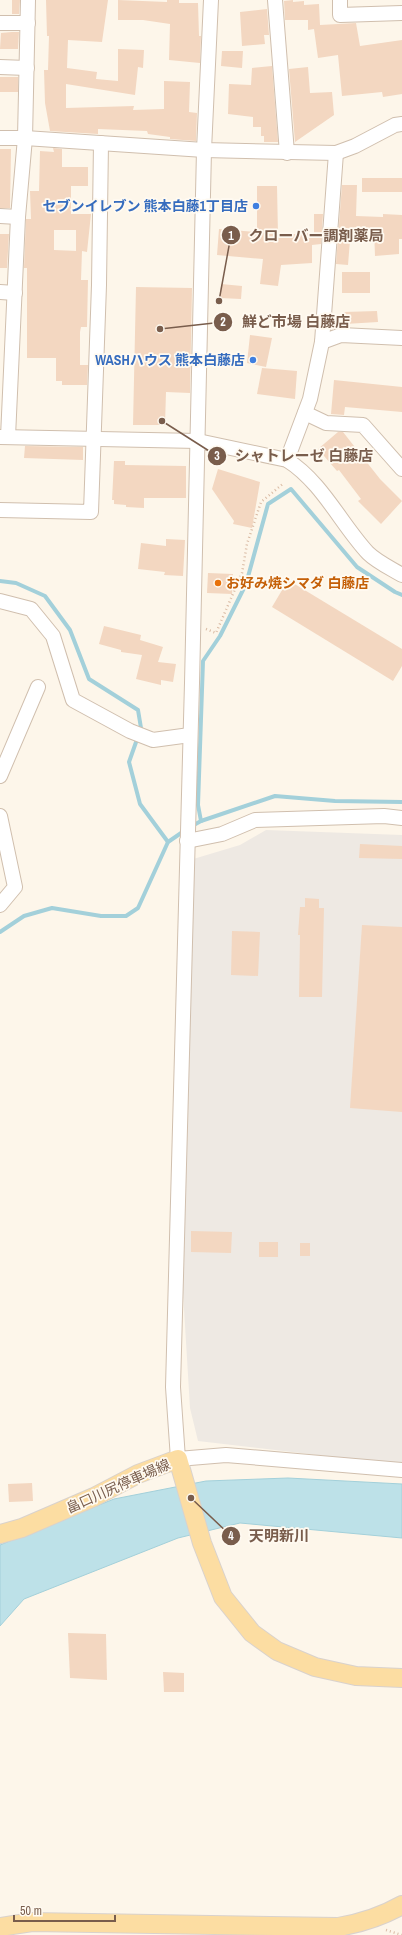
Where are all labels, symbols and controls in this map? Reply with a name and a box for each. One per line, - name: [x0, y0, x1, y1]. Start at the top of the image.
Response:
- place label: セブンイレブン 熊本白藤1丁目店: [42, 197, 248, 215]
- marker: セブンイレブン 熊本白藤1丁目店: [251, 201, 261, 211]
- callout: クローバー調剤薬局: [221, 222, 392, 249]
- text: クローバー調剤薬局: [249, 225, 383, 246]
- text: 1: [228, 228, 234, 244]
- callout: 鮮ど市場 白藤店: [213, 308, 358, 335]
- text: 鮮ど市場 白藤店: [242, 311, 350, 332]
- text: 2: [220, 314, 226, 330]
- place label: WASHハウス 熊本白藤店: [95, 351, 245, 369]
- marker: WASHハウス 熊本白藤店: [248, 355, 258, 365]
- callout: シャトレーゼ 白藤店: [207, 442, 381, 469]
- text: シャトレーゼ 白藤店: [235, 445, 373, 466]
- text: 3: [214, 448, 220, 464]
- place label: お好み焼シマダ 白藤店: [226, 574, 369, 592]
- marker: お好み焼シマダ 白藤店: [213, 578, 223, 588]
- street label: 畠口川尻停車場線: [63, 1455, 173, 1517]
- callout: 天明新川: [221, 1522, 317, 1549]
- text: 天明新川: [249, 1525, 309, 1546]
- text: 4: [228, 1528, 234, 1544]
- scale bar: [14, 1897, 115, 1923]
- text: 50 m: [20, 1903, 42, 1919]

